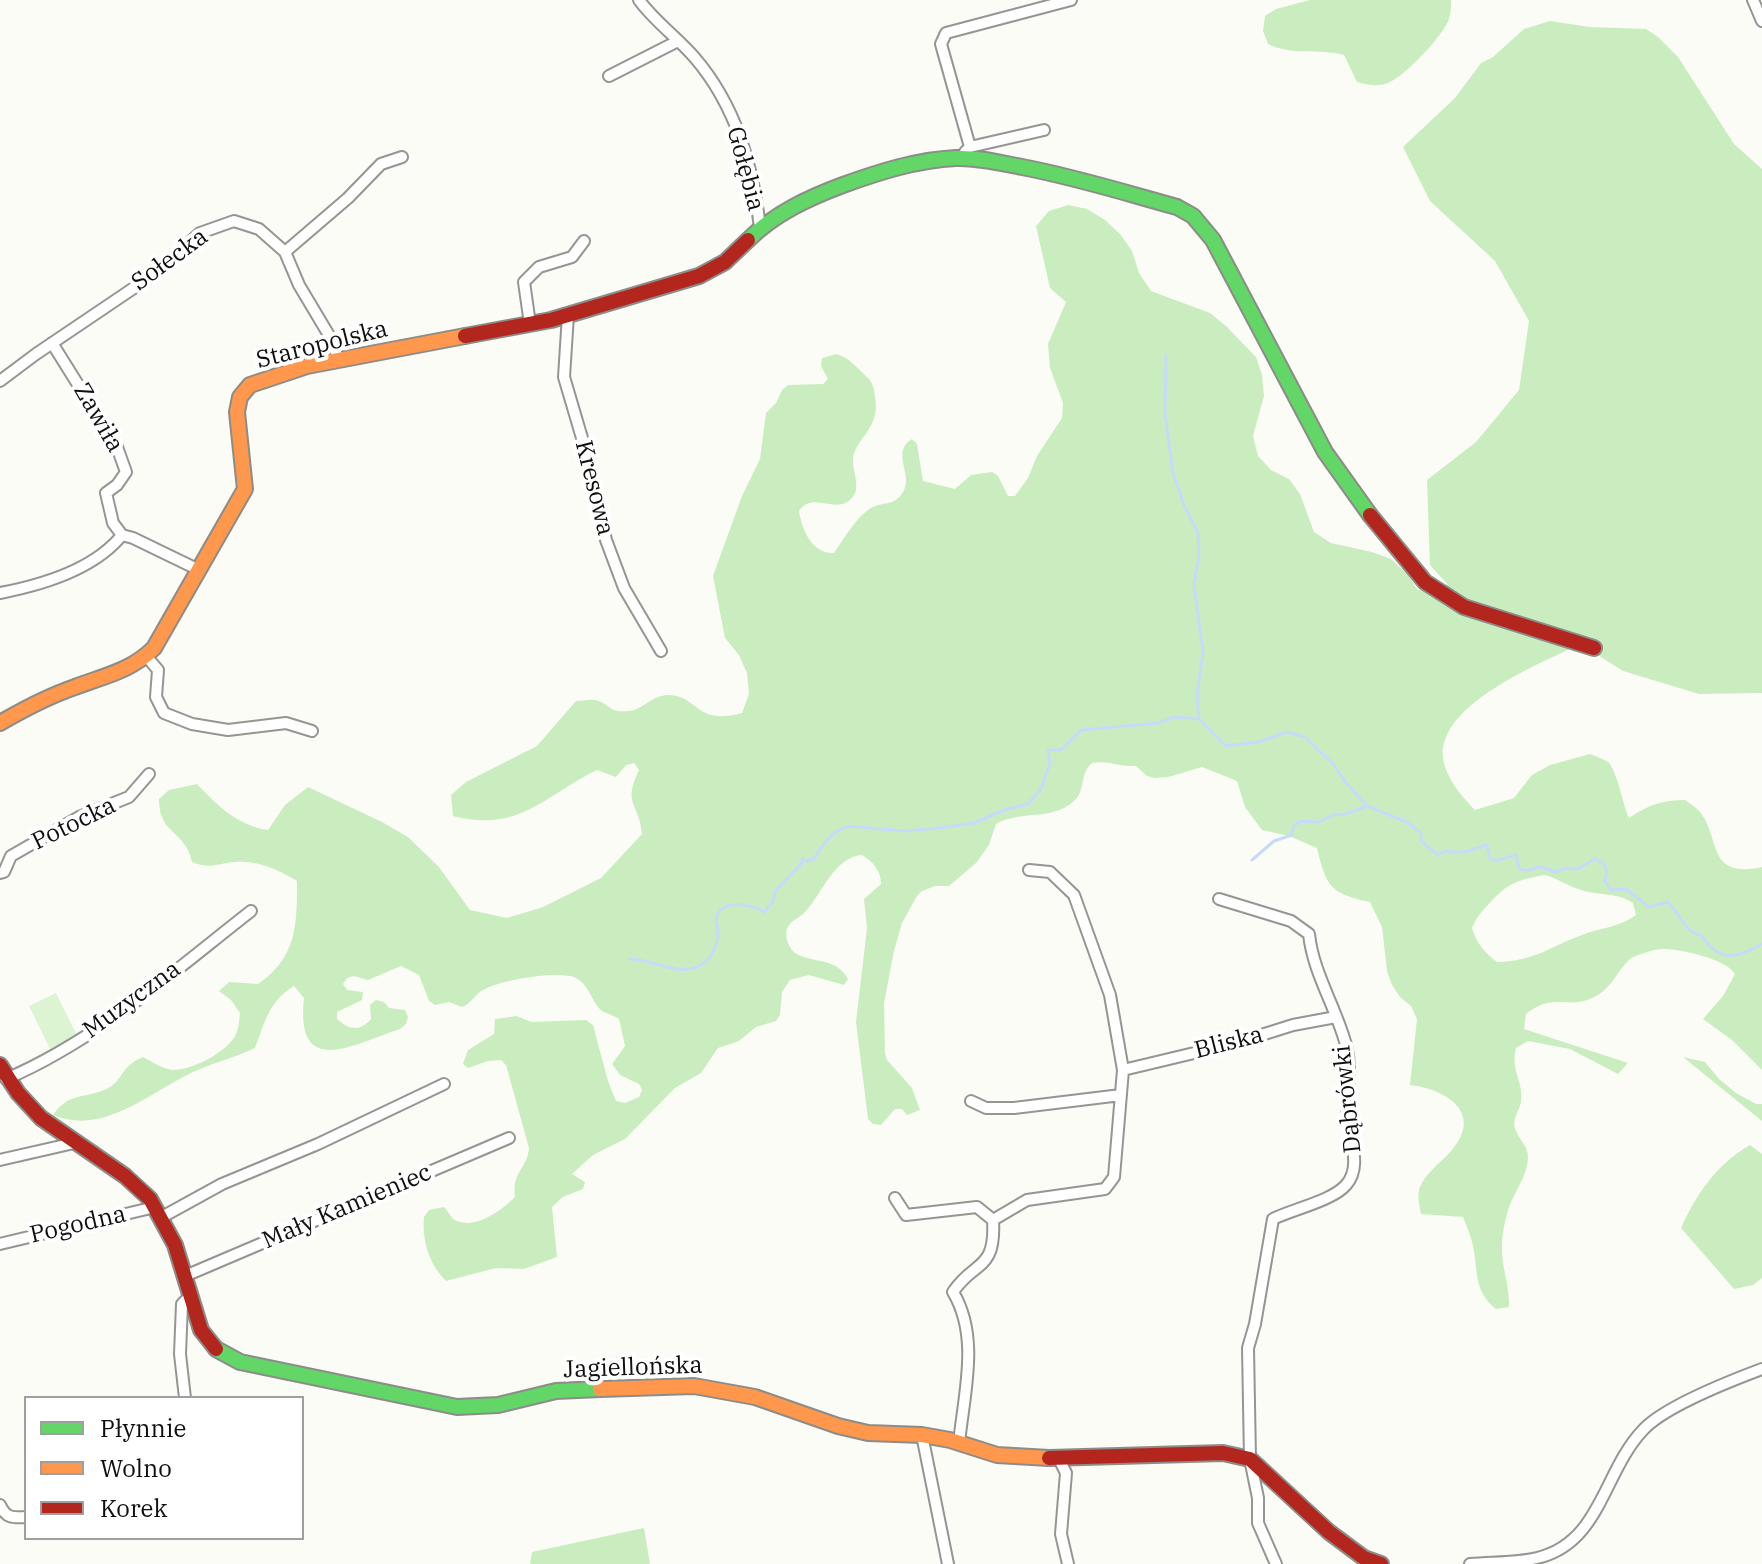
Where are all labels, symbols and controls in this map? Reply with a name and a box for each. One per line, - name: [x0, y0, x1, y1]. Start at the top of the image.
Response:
- street label: Gołębia: [720, 124, 770, 214]
- street label: Sołecka: [126, 223, 214, 297]
- street label: Staropolska: [253, 315, 391, 375]
- street label: Zawiła: [67, 378, 129, 458]
- street label: Kresowa: [568, 438, 620, 538]
- street label: Potocka: [27, 791, 121, 857]
- street label: Muzyczna: [78, 955, 186, 1045]
- street label: Bliska: [1192, 1021, 1266, 1065]
- street label: Dąbrówki: [1328, 1044, 1368, 1154]
- street label: Mały Kamieniec: [258, 1158, 436, 1256]
- street label: Pogodna: [27, 1200, 129, 1250]
- street label: Jagiellońska: [563, 1351, 703, 1385]
- legend: [24, 1396, 304, 1540]
- text: Płynnie: [100, 1412, 186, 1444]
- text: Wolno: [100, 1452, 172, 1484]
- text: Korek: [100, 1492, 167, 1524]

